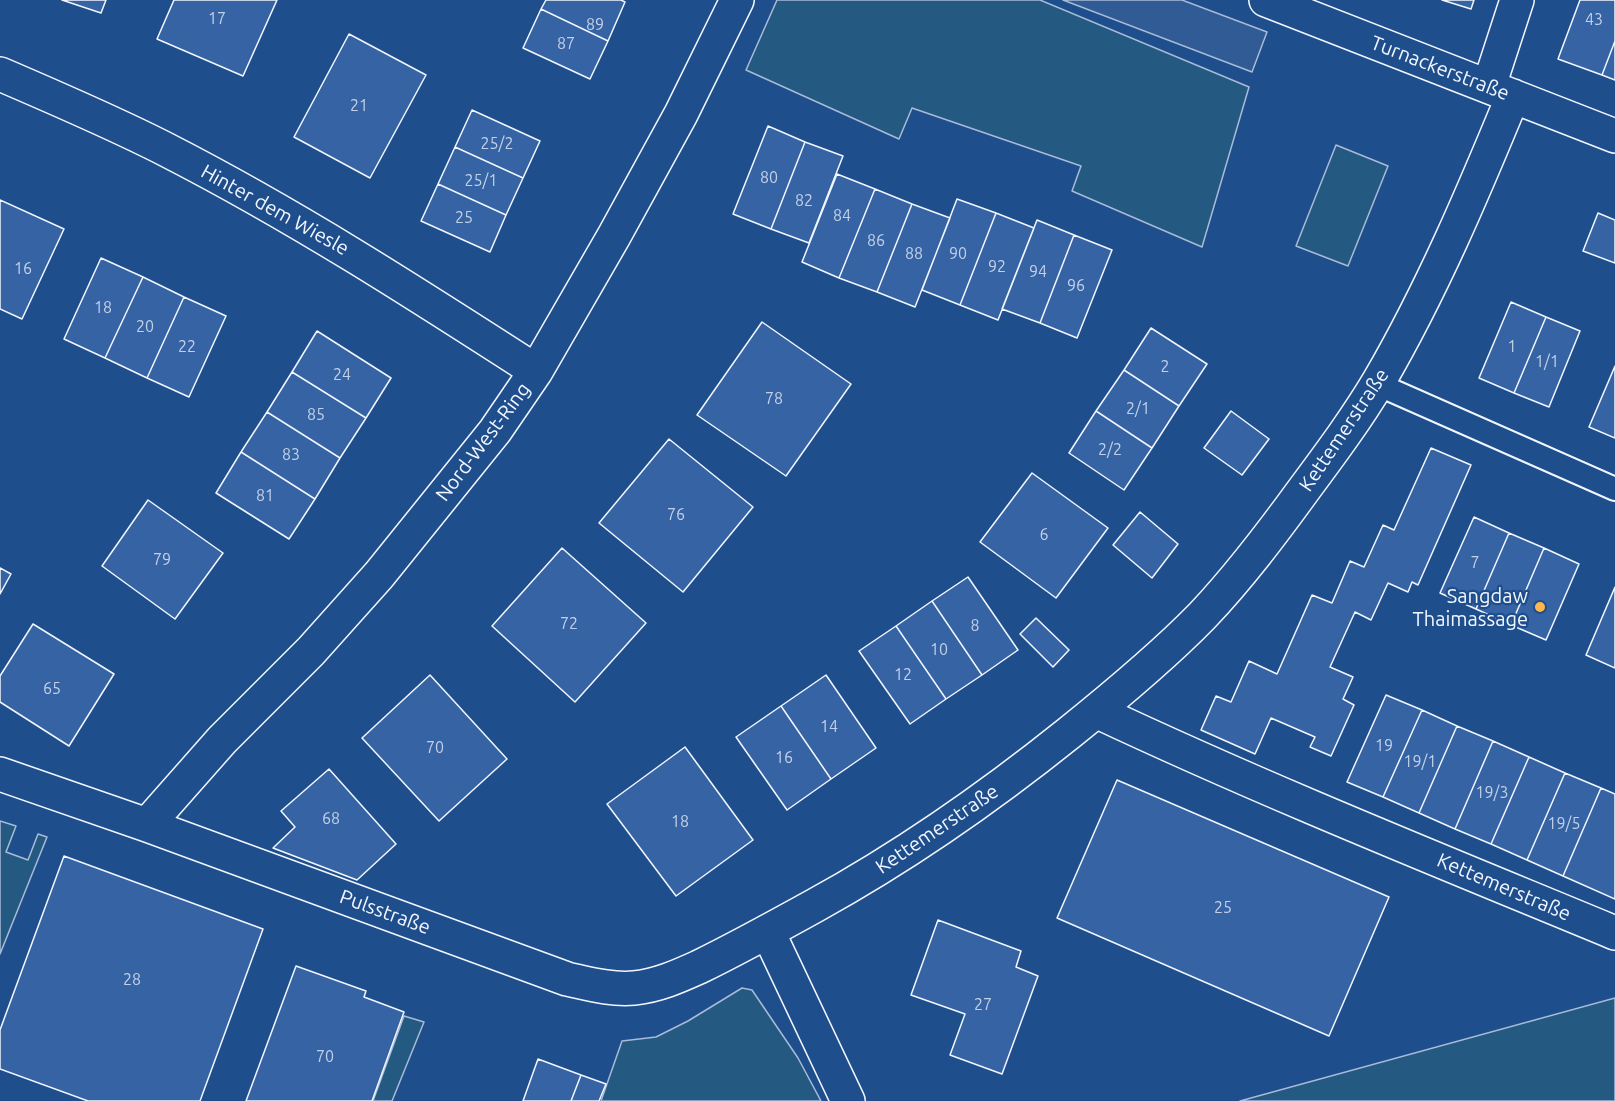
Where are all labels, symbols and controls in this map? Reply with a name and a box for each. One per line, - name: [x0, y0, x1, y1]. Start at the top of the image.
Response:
- house number: 17: [208, 9, 226, 29]
- house number: 43: [1585, 10, 1603, 30]
- house number: 89: [586, 15, 604, 35]
- street label: Turnackerstraße: [1367, 31, 1513, 105]
- house number: 87: [557, 34, 575, 54]
- house number: 21: [350, 96, 368, 116]
- house number: 25/2: [481, 134, 513, 154]
- street label: Hinter dem Wiesle: [197, 159, 353, 261]
- house number: 80: [760, 168, 778, 188]
- house number: 25/1: [465, 171, 497, 191]
- house number: 82: [795, 191, 813, 211]
- house number: 84: [833, 206, 851, 226]
- house number: 25: [455, 208, 473, 228]
- house number: 86: [867, 231, 885, 251]
- house number: 88: [905, 244, 923, 264]
- house number: 90: [949, 244, 967, 264]
- house number: 92: [988, 257, 1006, 277]
- house number: 16: [14, 259, 32, 279]
- house number: 94: [1029, 262, 1047, 282]
- house number: 96: [1067, 276, 1085, 296]
- house number: 18: [94, 298, 112, 318]
- house number: 20: [136, 317, 154, 337]
- house number: 22: [178, 337, 196, 357]
- house number: 1: [1507, 337, 1517, 357]
- house number: 1/1: [1535, 352, 1559, 372]
- house number: 2: [1160, 357, 1170, 377]
- street label: Kettemerstraße: [1294, 364, 1394, 496]
- house number: 24: [333, 365, 351, 385]
- street label: Nord-West-Ring: [431, 378, 535, 506]
- house number: 78: [765, 389, 783, 409]
- house number: 2/1: [1126, 399, 1150, 419]
- house number: 85: [307, 405, 325, 425]
- house number: 2/2: [1098, 440, 1122, 460]
- house number: 83: [282, 445, 300, 465]
- house number: 81: [256, 486, 274, 506]
- house number: 76: [667, 505, 685, 525]
- house number: 6: [1039, 525, 1049, 545]
- house number: 79: [153, 550, 171, 570]
- house number: 7: [1470, 553, 1480, 573]
- place label: Sangdaw Thaimassage: [1413, 584, 1528, 631]
- marker: Sangdaw Thaimassage: [1533, 600, 1547, 614]
- house number: 72: [560, 614, 578, 634]
- house number: 8: [970, 616, 980, 636]
- house number: 10: [930, 640, 948, 660]
- house number: 12: [894, 665, 912, 685]
- house number: 65: [43, 679, 61, 699]
- house number: 14: [820, 717, 838, 737]
- house number: 19: [1375, 736, 1393, 756]
- house number: 70: [426, 738, 444, 758]
- house number: 16: [775, 748, 793, 768]
- house number: 19/1: [1404, 752, 1436, 772]
- street label: Kettemerstraße: [871, 779, 1003, 879]
- house number: 19/3: [1476, 783, 1508, 803]
- house number: 68: [322, 809, 340, 829]
- house number: 18: [671, 812, 689, 832]
- house number: 19/5: [1548, 814, 1580, 834]
- street label: Kettemerstraße: [1433, 848, 1575, 926]
- street label: Pulsstraße: [336, 885, 434, 939]
- house number: 25: [1214, 898, 1232, 918]
- house number: 28: [123, 970, 141, 990]
- house number: 27: [974, 995, 992, 1015]
- house number: 70: [316, 1047, 334, 1067]

